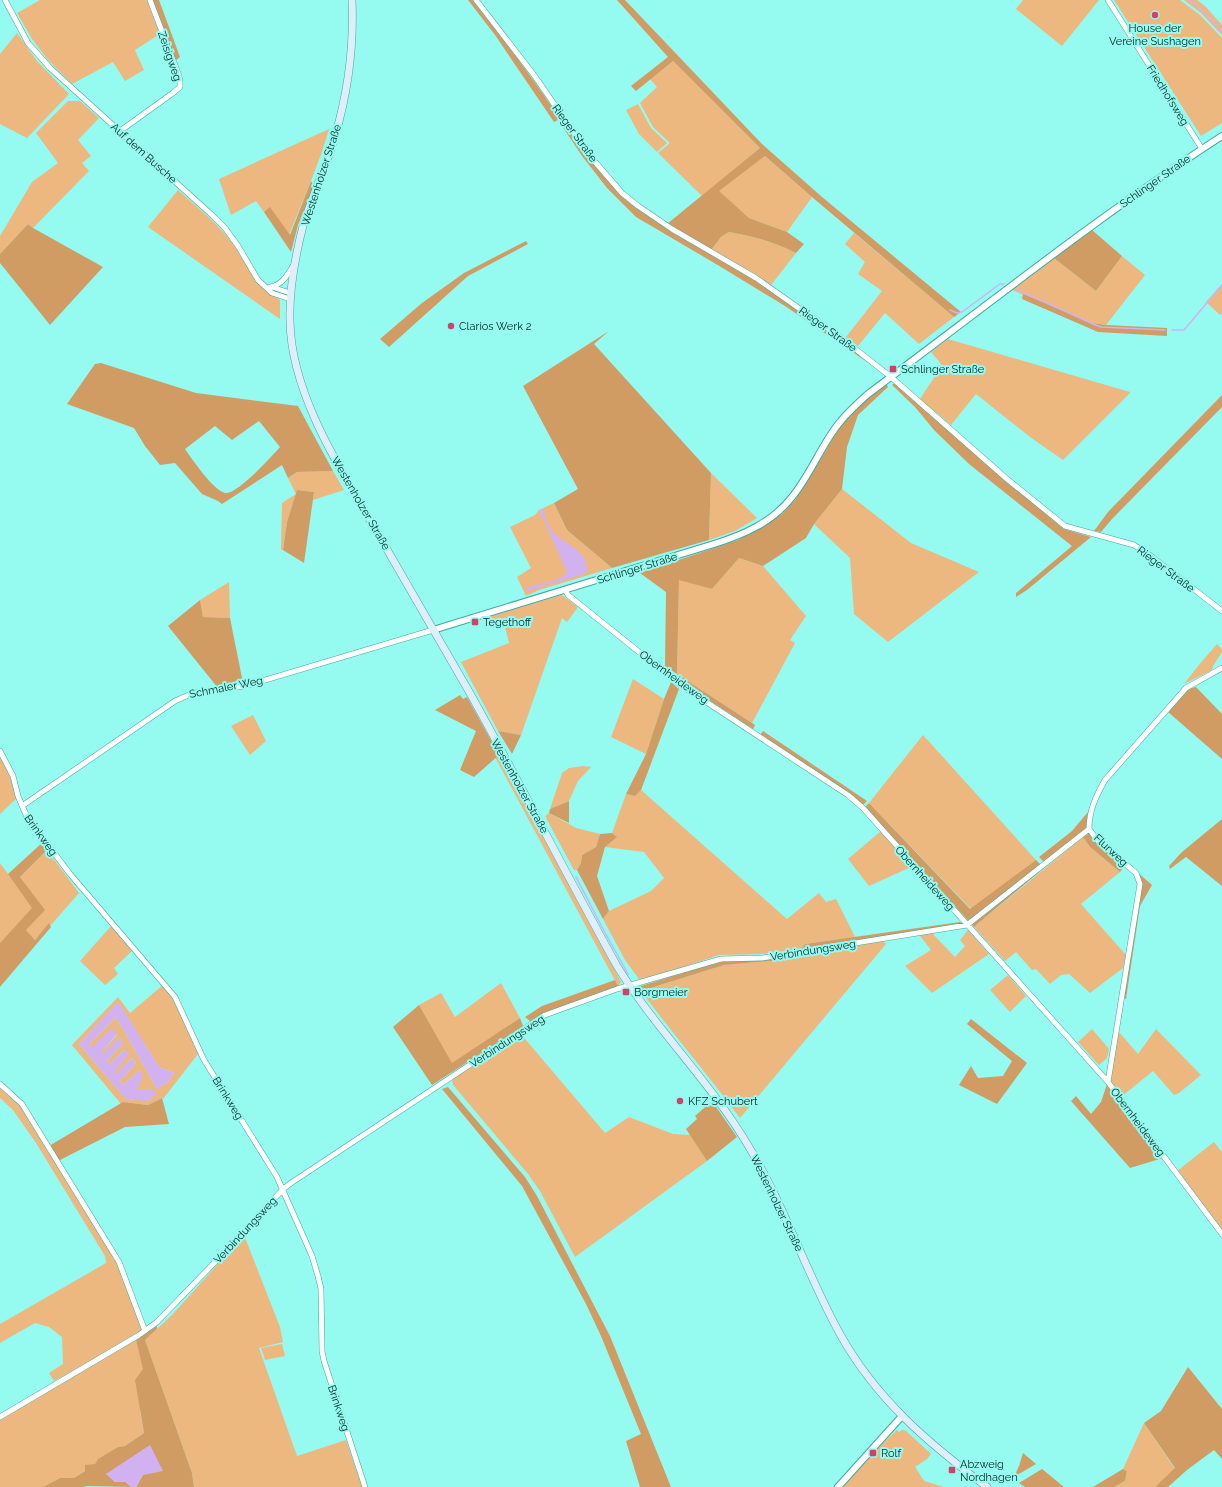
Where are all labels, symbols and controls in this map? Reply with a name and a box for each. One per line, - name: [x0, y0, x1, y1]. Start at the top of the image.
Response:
- marker: House der Vereine Sushagen: [1150, 10, 1160, 20]
- place label: House der Vereine Sushagen: [1109, 22, 1201, 48]
- street label: Zeisigweg: [155, 29, 184, 83]
- street label: Friedhofsweg: [1144, 62, 1191, 128]
- street label: Rieger Straße: [549, 102, 600, 165]
- street label: Auf dem Busche: [108, 120, 180, 187]
- street label: Westenholzer Straße: [299, 122, 344, 227]
- street label: Schlinger Straße: [1117, 152, 1194, 211]
- street label: Rieger Straße: [796, 304, 860, 355]
- place label: Clarios Werk 2: [459, 320, 532, 333]
- marker: Clarios Werk 2: [446, 321, 456, 331]
- place label: Schlinger Straße: [901, 363, 985, 376]
- marker: Schlinger Straße: [888, 364, 898, 374]
- street label: Westenholzer Straße: [329, 454, 393, 553]
- street label: Rieger Straße: [1135, 544, 1197, 595]
- street label: Schlinger Straße: [595, 550, 679, 587]
- place label: Tegethoff: [483, 616, 532, 629]
- marker: Tegethoff: [470, 617, 480, 627]
- street label: Obernheideweg: [637, 648, 711, 707]
- street label: Schmaler Weg: [188, 674, 264, 701]
- street label: Westenholzer Straße: [488, 737, 551, 836]
- street label: Brinkweg: [21, 812, 60, 858]
- street label: Flurweg: [1091, 831, 1130, 869]
- street label: Obernheideweg: [892, 843, 957, 913]
- street label: Verbindungsweg: [769, 937, 857, 964]
- place label: Borgmeier: [634, 986, 688, 999]
- marker: Borgmeier: [621, 987, 631, 997]
- street label: Verbindungsweg: [467, 1012, 547, 1070]
- street label: Brinkweg: [209, 1075, 246, 1122]
- street label: Obernheideweg: [1108, 1086, 1168, 1159]
- place label: KFZ Schubert: [688, 1095, 758, 1108]
- marker: KFZ Schubert: [675, 1096, 685, 1106]
- street label: Westenholzer Straße: [748, 1153, 806, 1254]
- street label: Verbindungsweg: [211, 1194, 280, 1266]
- street label: Brinkweg: [325, 1383, 352, 1433]
- place label: Rolf: [881, 1447, 902, 1460]
- marker: Rolf: [868, 1448, 878, 1458]
- place label: Abzweig Nordhagen: [960, 1458, 1018, 1484]
- marker: Abzweig Nordhagen: [947, 1465, 957, 1475]

